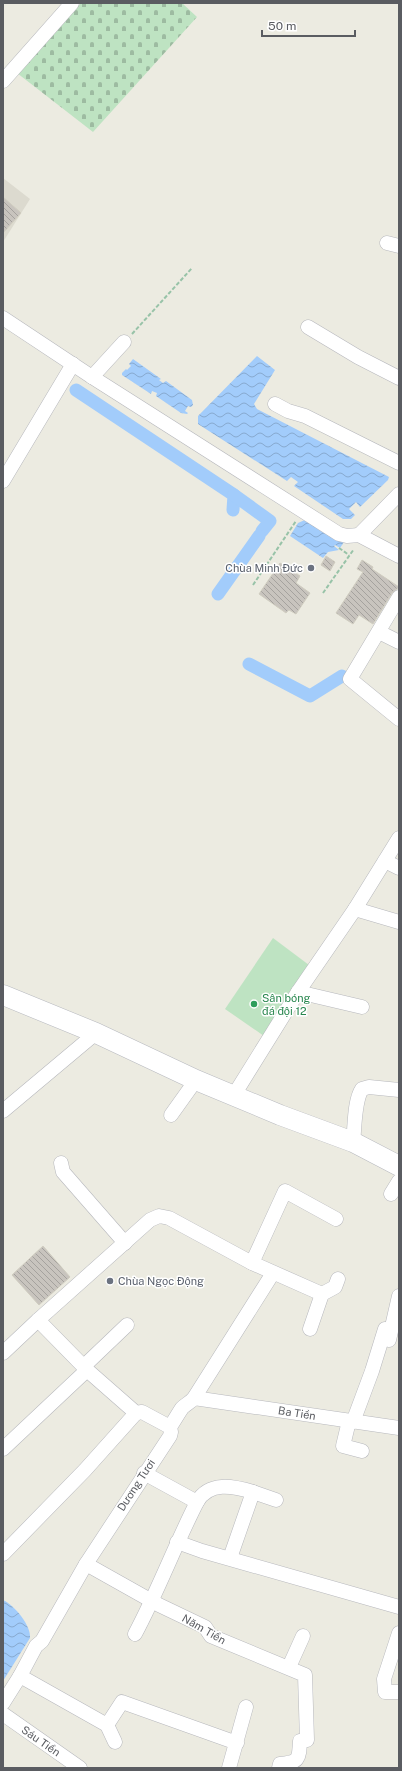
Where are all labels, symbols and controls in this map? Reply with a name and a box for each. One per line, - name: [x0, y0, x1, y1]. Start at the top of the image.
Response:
- scale bar: [262, 12, 355, 38]
- text: 50 m: [268, 19, 296, 33]
- place label: Chùa Minh Đức: [225, 562, 303, 574]
- marker: Chùa Minh Đức: [306, 563, 316, 573]
- place label: Sân bóng đá đội 12: [262, 992, 311, 1017]
- marker: Sân bóng đá đội 12: [249, 999, 259, 1009]
- place label: Chùa Ngọc Động: [118, 1275, 204, 1287]
- marker: Chùa Ngọc Động: [105, 1276, 115, 1286]
- street label: Ba Tiền: [277, 1404, 317, 1422]
- street label: Dương Tươi: [115, 1457, 157, 1513]
- street label: Năm Tiền: [180, 1612, 228, 1646]
- street label: Sáu Tiền: [19, 1723, 63, 1759]

